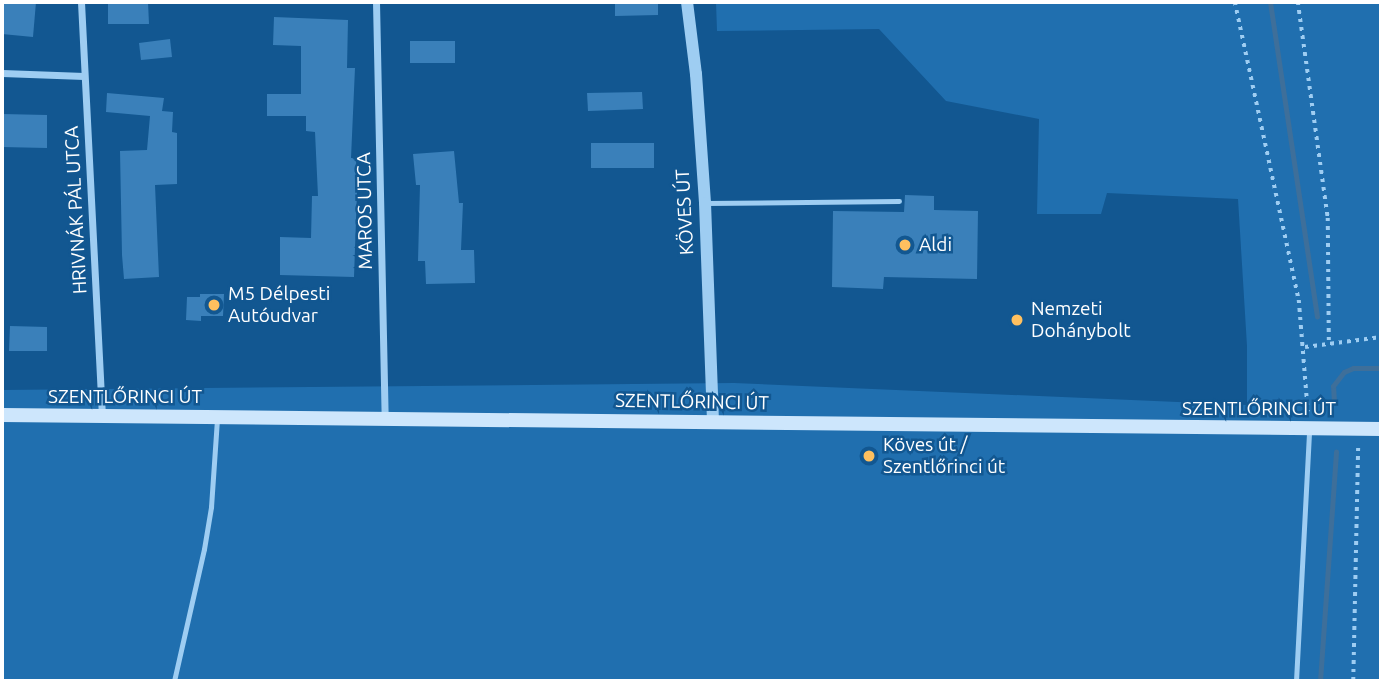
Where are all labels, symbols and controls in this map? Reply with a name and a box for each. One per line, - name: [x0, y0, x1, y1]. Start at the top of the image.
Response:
- street label: HRIVNÁK PÁL UTCA: [60, 125, 92, 295]
- street label: MAROS UTCA: [353, 152, 377, 270]
- street label: KÖVES ÚT: [671, 168, 699, 256]
- place label: Aldi: [919, 234, 952, 256]
- marker: Aldi: [897, 237, 913, 253]
- place label: M5 Délpesti Autóudvar: [228, 283, 330, 327]
- marker: M5 Délpesti Autóudvar: [206, 297, 222, 313]
- place label: Nemzeti Dohánybolt: [1031, 298, 1131, 342]
- marker: Nemzeti Dohánybolt: [1009, 312, 1025, 328]
- street label: SZENTLŐRINCI ÚT: [48, 386, 202, 408]
- street label: SZENTLŐRINCI ÚT: [615, 389, 769, 415]
- street label: SZENTLŐRINCI ÚT: [1182, 398, 1336, 420]
- place label: Köves út / Szentlőrinci út: [883, 434, 1005, 478]
- marker: Köves út / Szentlőrinci út: [861, 448, 877, 464]

